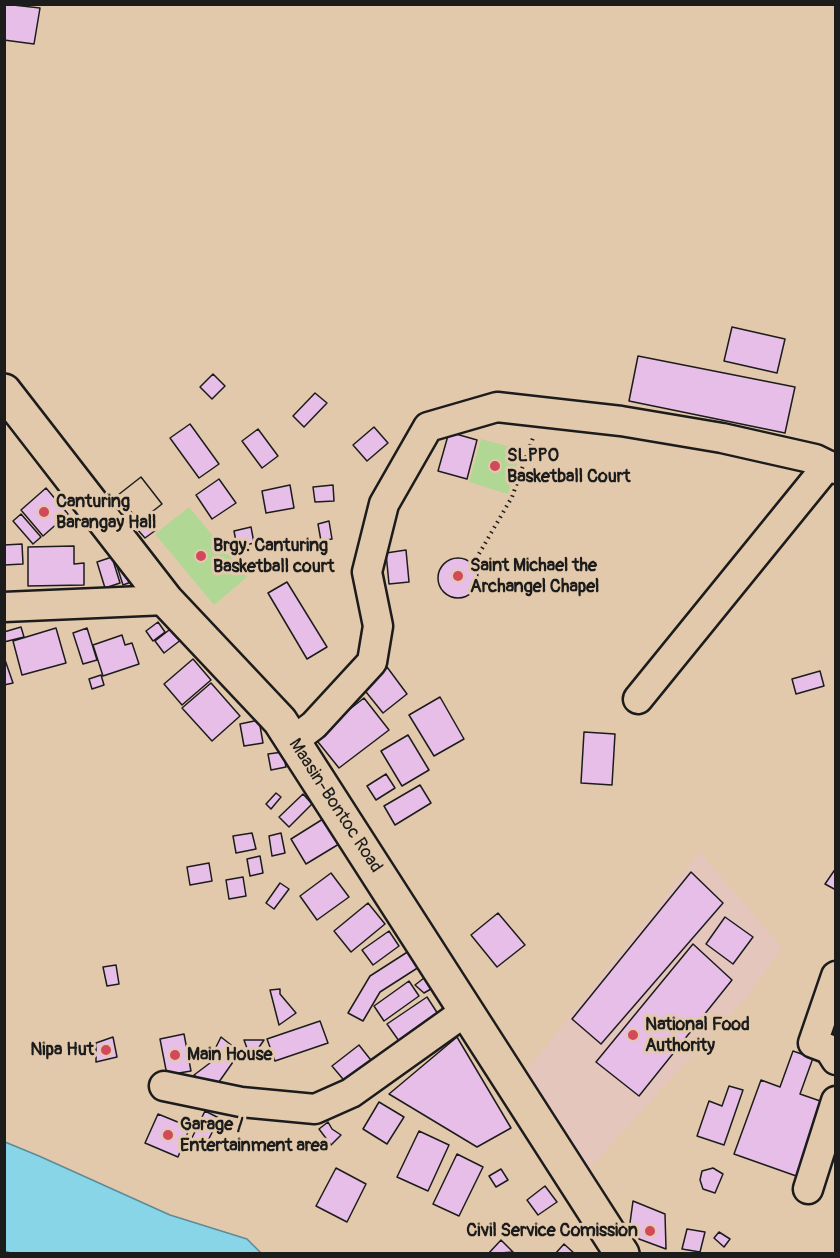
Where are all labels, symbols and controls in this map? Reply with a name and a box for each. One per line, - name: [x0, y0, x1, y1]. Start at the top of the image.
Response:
- place label: SLPPO Basketball Court: [507, 445, 630, 488]
- marker: SLPPO Basketball Court: [488, 459, 502, 473]
- place label: Canturing Barangay Hall: [56, 491, 156, 534]
- marker: Canturing Barangay Hall: [37, 505, 51, 519]
- place label: Brgy. Canturing Basketball court: [213, 535, 334, 578]
- marker: Brgy. Canturing Basketball court: [194, 549, 208, 563]
- place label: Saint Michael the Archangel Chapel: [470, 555, 599, 598]
- marker: Saint Michael the Archangel Chapel: [451, 569, 465, 583]
- street label: Maasin-Bontoc Road: [284, 735, 386, 877]
- place label: National Food Authority: [645, 1014, 750, 1056]
- marker: National Food Authority: [626, 1028, 640, 1042]
- place label: Nipa Hut: [30, 1039, 94, 1061]
- marker: Nipa Hut: [99, 1043, 113, 1057]
- place label: Main House: [187, 1044, 272, 1066]
- marker: Main House: [168, 1048, 182, 1062]
- place label: Garage / Entertainment area: [180, 1114, 328, 1156]
- marker: Garage / Entertainment area: [161, 1128, 175, 1142]
- place label: Civil Service Comission: [466, 1220, 638, 1242]
- marker: Civil Service Comission: [643, 1224, 657, 1238]

